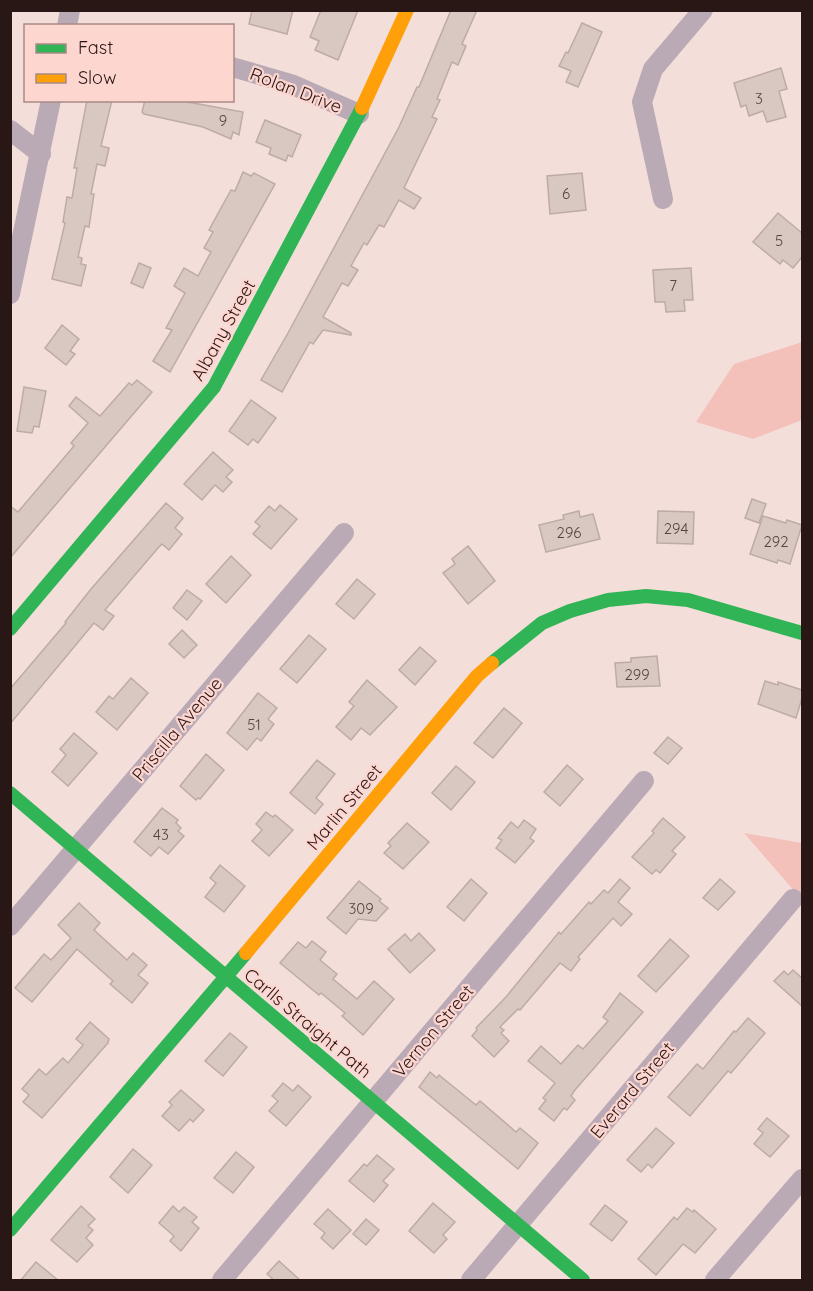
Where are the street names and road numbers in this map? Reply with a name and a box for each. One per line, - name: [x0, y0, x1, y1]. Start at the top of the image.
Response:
- street label: Rolan Drive: [247, 62, 345, 118]
- street label: Albany Street: [186, 275, 260, 385]
- street label: Priscilla Avenue: [127, 672, 227, 786]
- street label: Marlin Street: [301, 759, 387, 855]
- street label: Carlls Straight Path: [240, 963, 376, 1083]
- street label: Vernon Street: [387, 980, 479, 1082]
- street label: Everard Street: [585, 1037, 679, 1143]

